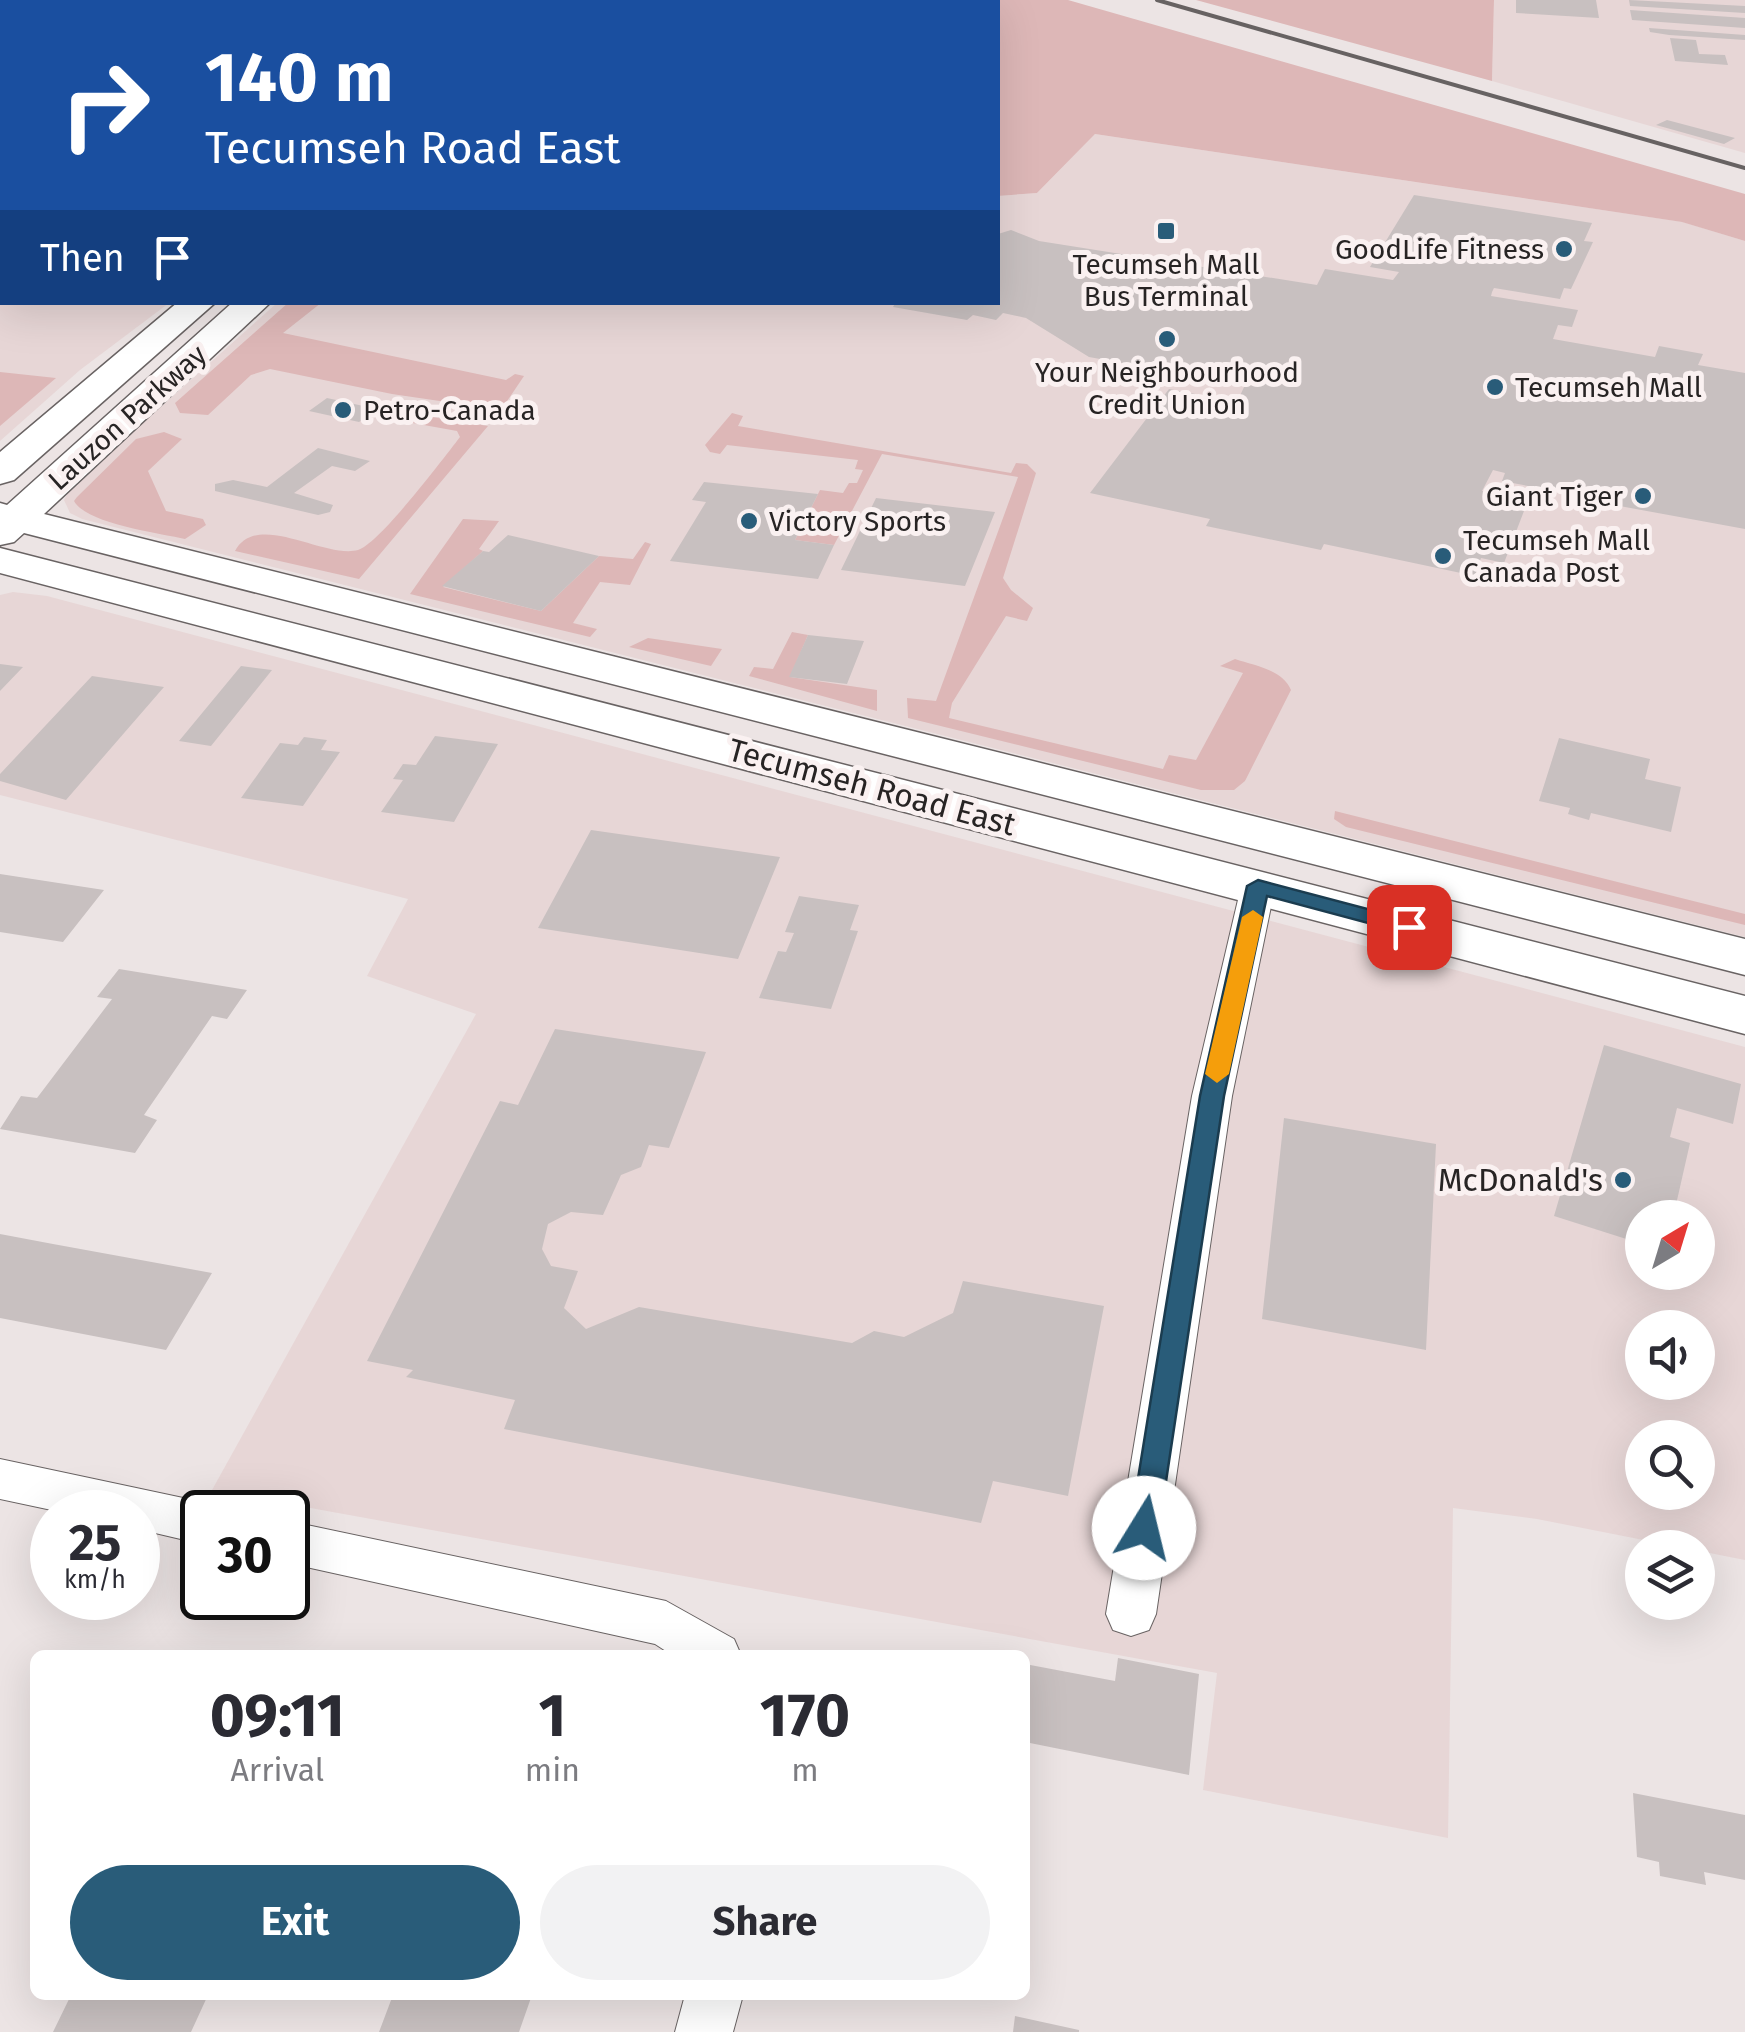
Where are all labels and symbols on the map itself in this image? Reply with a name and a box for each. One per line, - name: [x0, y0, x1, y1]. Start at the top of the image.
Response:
- marker: Tecumseh Mall Bus Terminal: [1155, 220, 1177, 242]
- place label: GoodLife Fitness: [1335, 233, 1544, 266]
- marker: GoodLife Fitness: [1553, 238, 1575, 260]
- place label: Tecumseh Mall Bus Terminal: [1073, 248, 1259, 313]
- marker: Your Neighbourhood Credit Union: [1156, 328, 1178, 350]
- street label: Lauzon Parkway: [42, 338, 213, 497]
- place label: Your Neighbourhood Credit Union: [1035, 356, 1299, 421]
- place label: Tecumseh Mall: [1515, 371, 1702, 404]
- marker: Tecumseh Mall: [1484, 376, 1506, 398]
- place label: Petro-Canada: [363, 394, 536, 427]
- marker: Petro-Canada: [332, 399, 354, 421]
- place label: Giant Tiger: [1486, 480, 1623, 513]
- marker: Giant Tiger: [1632, 485, 1654, 507]
- place label: Victory Sports: [769, 505, 946, 538]
- marker: Victory Sports: [738, 510, 760, 532]
- place label: Tecumseh Mall Canada Post: [1463, 524, 1650, 589]
- marker: Tecumseh Mall Canada Post: [1432, 545, 1454, 567]
- street label: Tecumseh Road East: [724, 730, 1020, 844]
- pin: [1367, 885, 1452, 970]
- place label: McDonald's: [1438, 1161, 1603, 1199]
- marker: McDonald's: [1612, 1169, 1634, 1191]
- north arrow: [1625, 1200, 1715, 1290]
- position arrow: [1092, 1476, 1196, 1580]
- speed limit sign: 30: [180, 1490, 310, 1620]

